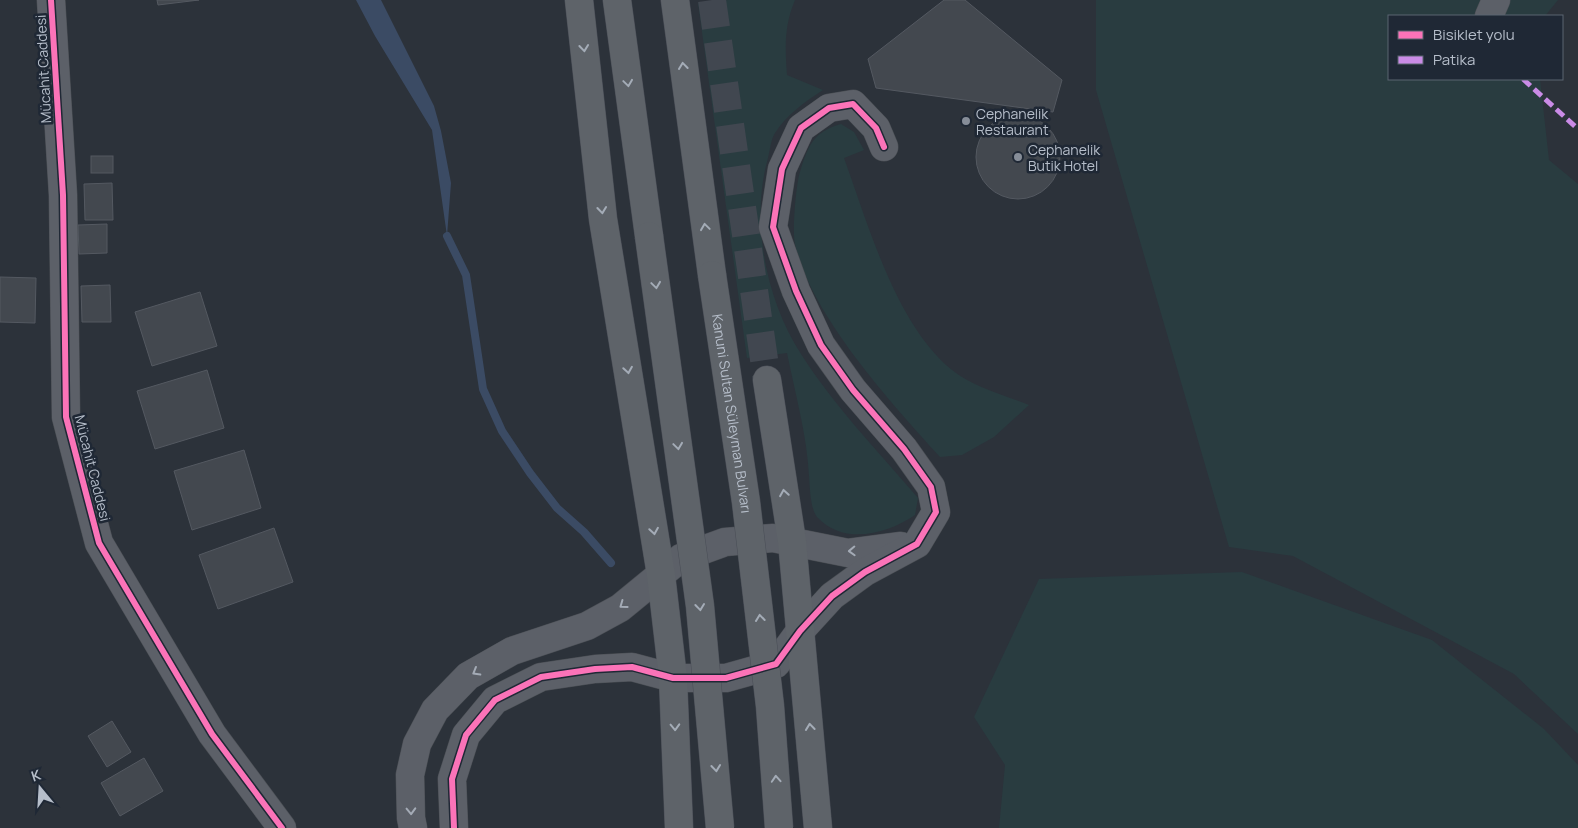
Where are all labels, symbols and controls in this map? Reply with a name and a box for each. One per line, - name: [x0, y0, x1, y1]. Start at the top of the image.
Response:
- street label: Mücahit Caddesi: [31, 14, 55, 124]
- legend: [1388, 15, 1563, 80]
- text: Bisiklet yolu: [1433, 24, 1515, 45]
- one-way arrow: [578, 45, 589, 53]
- text: Patika: [1433, 49, 1475, 70]
- one-way arrow: [678, 61, 689, 69]
- one-way arrow: [623, 79, 633, 87]
- place label: Cephanelik Restaurant: [976, 104, 1049, 139]
- marker: Cephanelik Restaurant: [960, 115, 972, 127]
- place label: Cephanelik Butik Hotel: [1028, 140, 1101, 175]
- marker: Cephanelik Butik Hotel: [1012, 151, 1024, 163]
- one-way arrow: [596, 206, 607, 214]
- one-way arrow: [700, 222, 711, 230]
- one-way arrow: [650, 280, 660, 289]
- street label: Kanuni Sultan Süleyman Bulvarı: [708, 312, 757, 514]
- one-way arrow: [622, 366, 632, 375]
- street label: Mücahit Caddesi: [71, 413, 115, 523]
- one-way arrow: [672, 442, 683, 450]
- one-way arrow: [780, 489, 790, 497]
- one-way arrow: [648, 526, 658, 535]
- one-way arrow: [847, 546, 855, 557]
- one-way arrow: [619, 599, 629, 608]
- one-way arrow: [694, 603, 705, 611]
- one-way arrow: [755, 613, 766, 621]
- one-way arrow: [472, 665, 481, 675]
- one-way arrow: [670, 723, 681, 731]
- one-way arrow: [805, 723, 816, 731]
- north arrow: [15, 763, 65, 813]
- text: K: [29, 764, 44, 786]
- one-way arrow: [710, 765, 721, 773]
- one-way arrow: [770, 775, 781, 783]
- one-way arrow: [405, 807, 416, 815]

